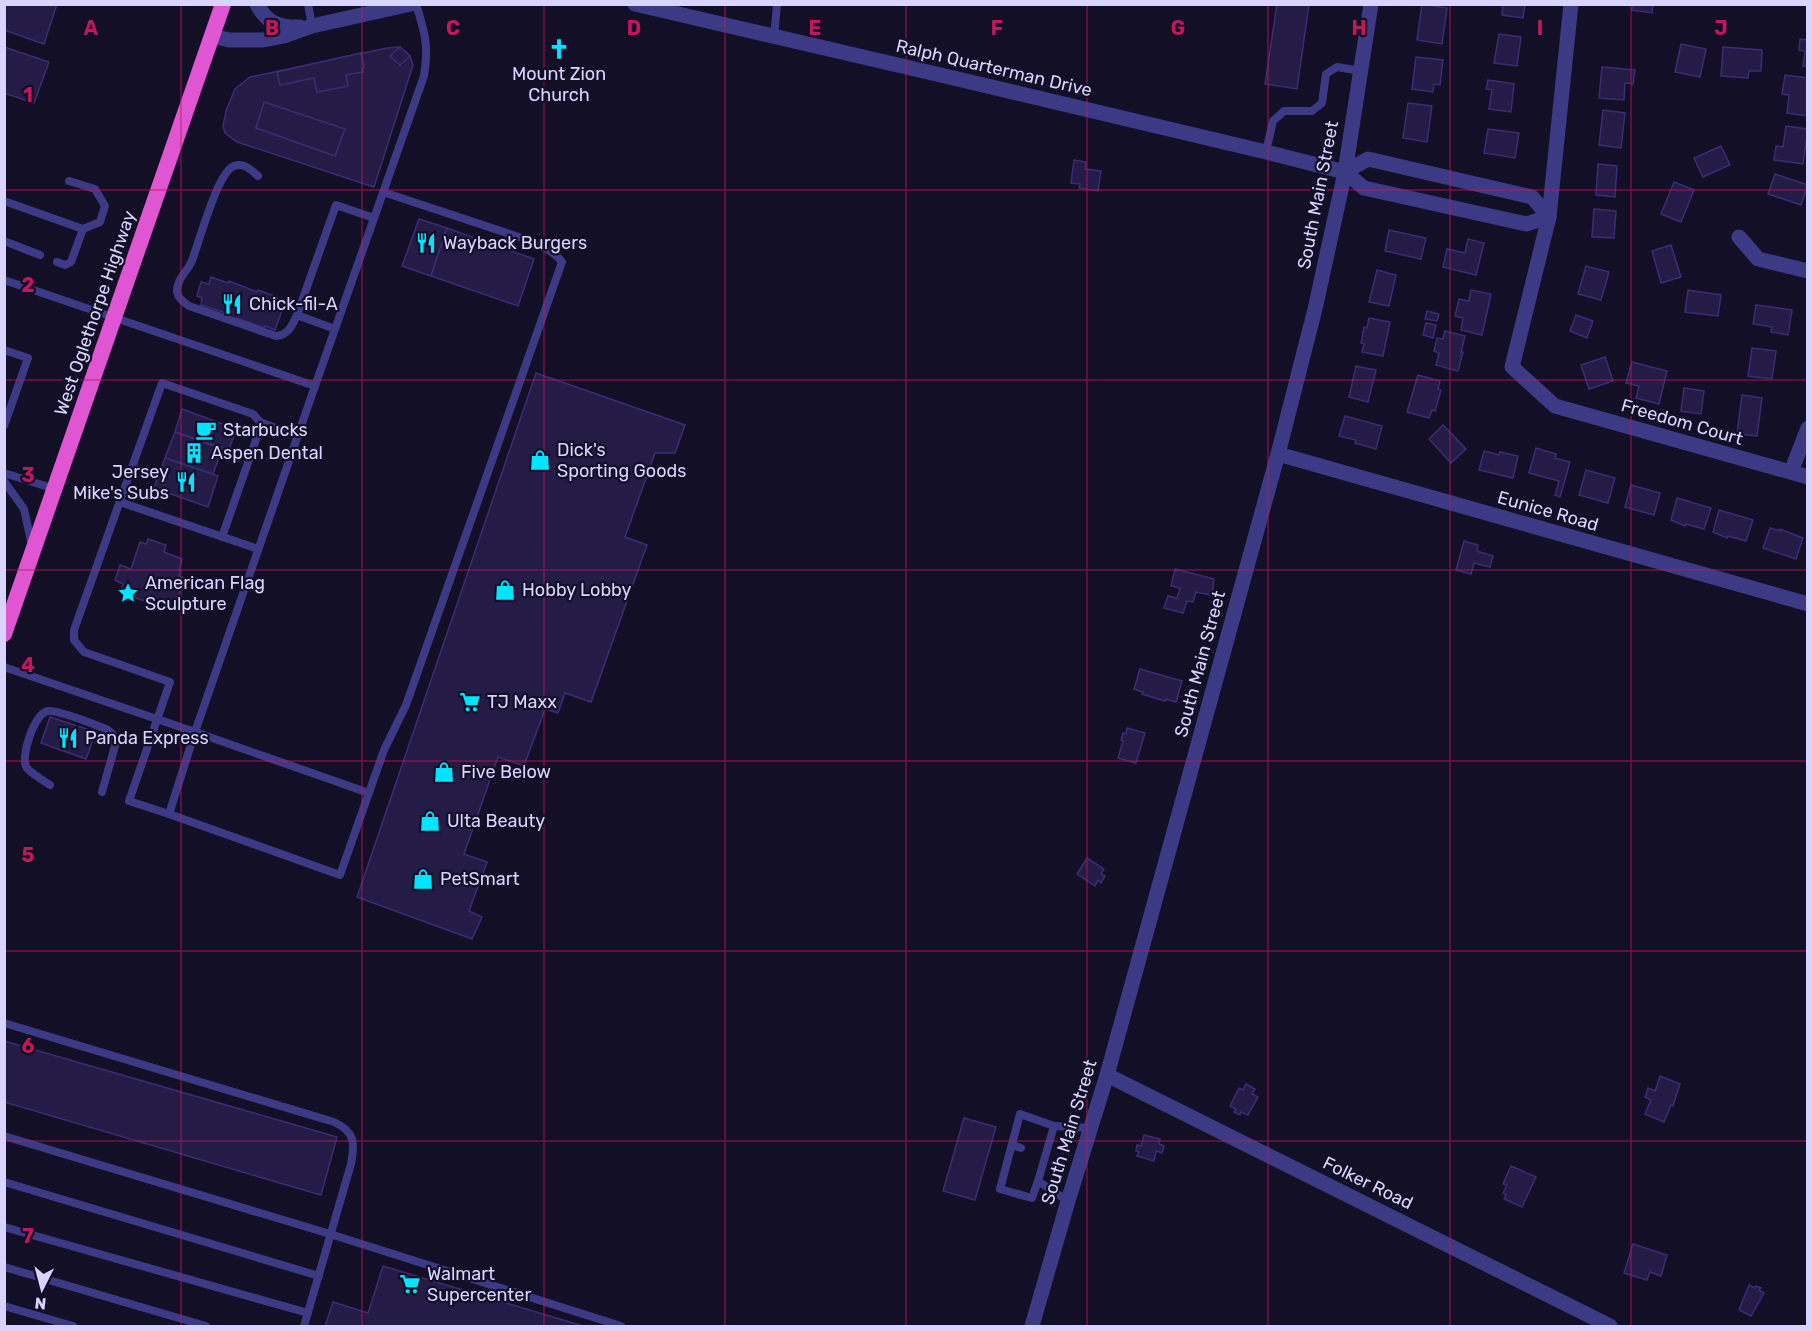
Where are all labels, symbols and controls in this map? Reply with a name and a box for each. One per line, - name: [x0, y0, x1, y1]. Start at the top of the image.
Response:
- text: A: [84, 16, 99, 40]
- text: B: [265, 16, 279, 40]
- text: C: [446, 16, 460, 40]
- text: D: [627, 16, 641, 40]
- text: E: [809, 16, 821, 40]
- text: F: [991, 16, 1003, 40]
- text: G: [1171, 16, 1185, 40]
- text: H: [1352, 16, 1366, 40]
- text: I: [1537, 16, 1543, 40]
- text: J: [1714, 16, 1728, 40]
- street label: Ralph Quarterman Drive: [894, 35, 1094, 101]
- church icon: Mount Zion Church: [547, 37, 571, 61]
- place label: Mount Zion Church: [512, 63, 606, 106]
- text: 1: [23, 83, 33, 107]
- street label: South Main Street: [1293, 119, 1343, 271]
- street label: West Oglethorpe Highway: [50, 208, 140, 418]
- restaurant icon: Wayback Burgers: [414, 231, 438, 255]
- place label: Wayback Burgers: [443, 232, 587, 254]
- text: 2: [22, 273, 35, 297]
- restaurant icon: Chick-fil-A: [220, 292, 244, 316]
- place label: Chick-fil-A: [249, 293, 338, 315]
- street label: Freedom Court: [1619, 394, 1745, 450]
- cafe icon: Starbucks: [194, 418, 218, 442]
- place label: Starbucks: [223, 419, 308, 441]
- place label: Dick's Sporting Goods: [557, 439, 686, 482]
- building icon: Aspen Dental: [182, 441, 206, 465]
- place label: Aspen Dental: [211, 442, 323, 464]
- shop icon: Dick's Sporting Goods: [528, 448, 552, 472]
- place label: Jersey Mike's Subs: [73, 461, 169, 504]
- text: 3: [21, 463, 35, 487]
- restaurant icon: Jersey Mike's Subs: [174, 470, 198, 494]
- street label: Eunice Road: [1495, 486, 1601, 536]
- place label: American Flag Sculpture: [145, 572, 265, 615]
- shop icon: Hobby Lobby: [493, 578, 517, 602]
- place label: Hobby Lobby: [522, 579, 631, 601]
- place icon: American Flag Sculpture: [116, 581, 140, 605]
- street label: South Main Street: [1170, 588, 1230, 740]
- text: 4: [21, 653, 35, 677]
- supermarket icon: TJ Maxx: [458, 690, 482, 714]
- place label: TJ Maxx: [487, 691, 557, 713]
- restaurant icon: Panda Express: [56, 726, 80, 750]
- place label: Panda Express: [85, 727, 209, 749]
- shop icon: Five Below: [432, 760, 456, 784]
- place label: Five Below: [461, 761, 551, 783]
- shop icon: Ulta Beauty: [418, 809, 442, 833]
- place label: Ulta Beauty: [447, 810, 545, 832]
- text: 5: [22, 843, 35, 867]
- shop icon: PetSmart: [411, 867, 435, 891]
- place label: PetSmart: [440, 868, 520, 890]
- text: 6: [21, 1034, 35, 1058]
- street label: South Main Street: [1036, 1057, 1102, 1207]
- street label: Folker Road: [1319, 1152, 1417, 1214]
- text: 7: [22, 1224, 34, 1248]
- north arrow: [12, 1259, 72, 1319]
- place label: Walmart Supercenter: [427, 1263, 531, 1306]
- supermarket icon: Walmart Supercenter: [398, 1272, 422, 1296]
- text: N: [34, 1293, 47, 1313]

